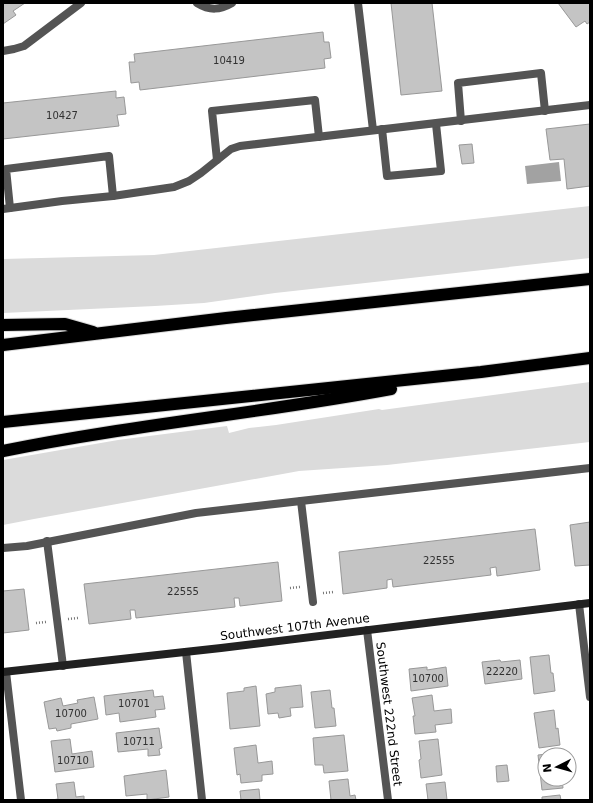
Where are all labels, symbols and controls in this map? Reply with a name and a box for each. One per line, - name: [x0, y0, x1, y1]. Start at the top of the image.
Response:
- house number: 10419: [213, 55, 245, 66]
- house number: 10427: [46, 110, 78, 121]
- house number: 22555: [423, 555, 455, 566]
- house number: 22555: [167, 586, 199, 597]
- street label: Southwest 107th Avenue: [219, 611, 371, 643]
- street label: Southwest 222nd Street: [373, 641, 405, 787]
- house number: 22220: [486, 666, 518, 677]
- house number: 10700: [412, 673, 444, 684]
- house number: 10701: [118, 698, 150, 709]
- house number: 10700: [55, 708, 87, 719]
- house number: 10711: [123, 736, 155, 747]
- north arrow: [537, 747, 577, 787]
- house number: 10710: [57, 755, 89, 766]
- text: N: [541, 763, 554, 773]

